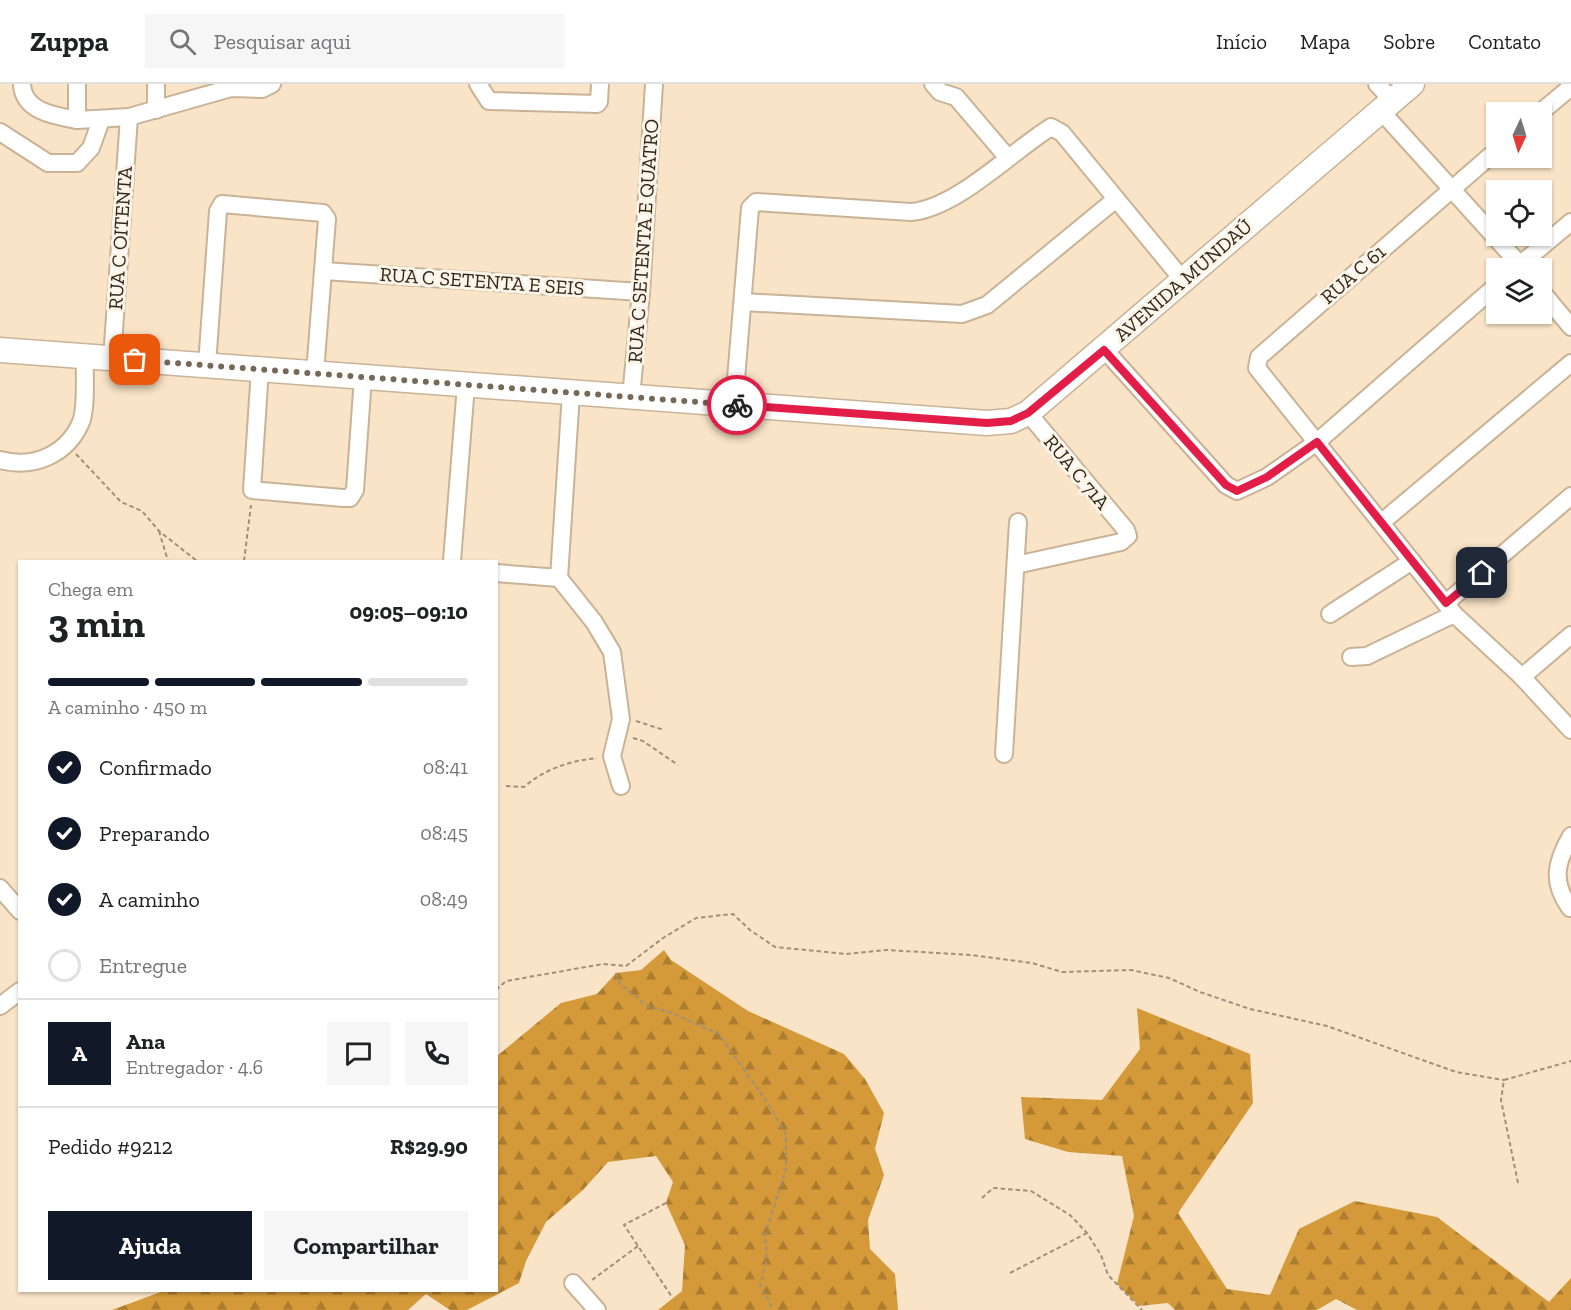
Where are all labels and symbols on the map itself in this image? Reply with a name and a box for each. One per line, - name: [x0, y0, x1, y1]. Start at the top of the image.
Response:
- north arrow: [1486, 102, 1552, 168]
- street label: RUA C SETENTA E QUATRO: [622, 118, 664, 364]
- street label: RUA C OITENTA: [103, 164, 137, 311]
- street label: AVENIDA MUNDAÚ: [1109, 214, 1257, 346]
- street label: RUA C 61: [1316, 239, 1391, 309]
- street label: RUA C SETENTA E SEIS: [379, 262, 585, 300]
- pin: [109, 334, 160, 385]
- courier: [707, 375, 767, 435]
- street label: RUA C 71A: [1039, 430, 1116, 515]
- pin: [1456, 547, 1507, 598]

